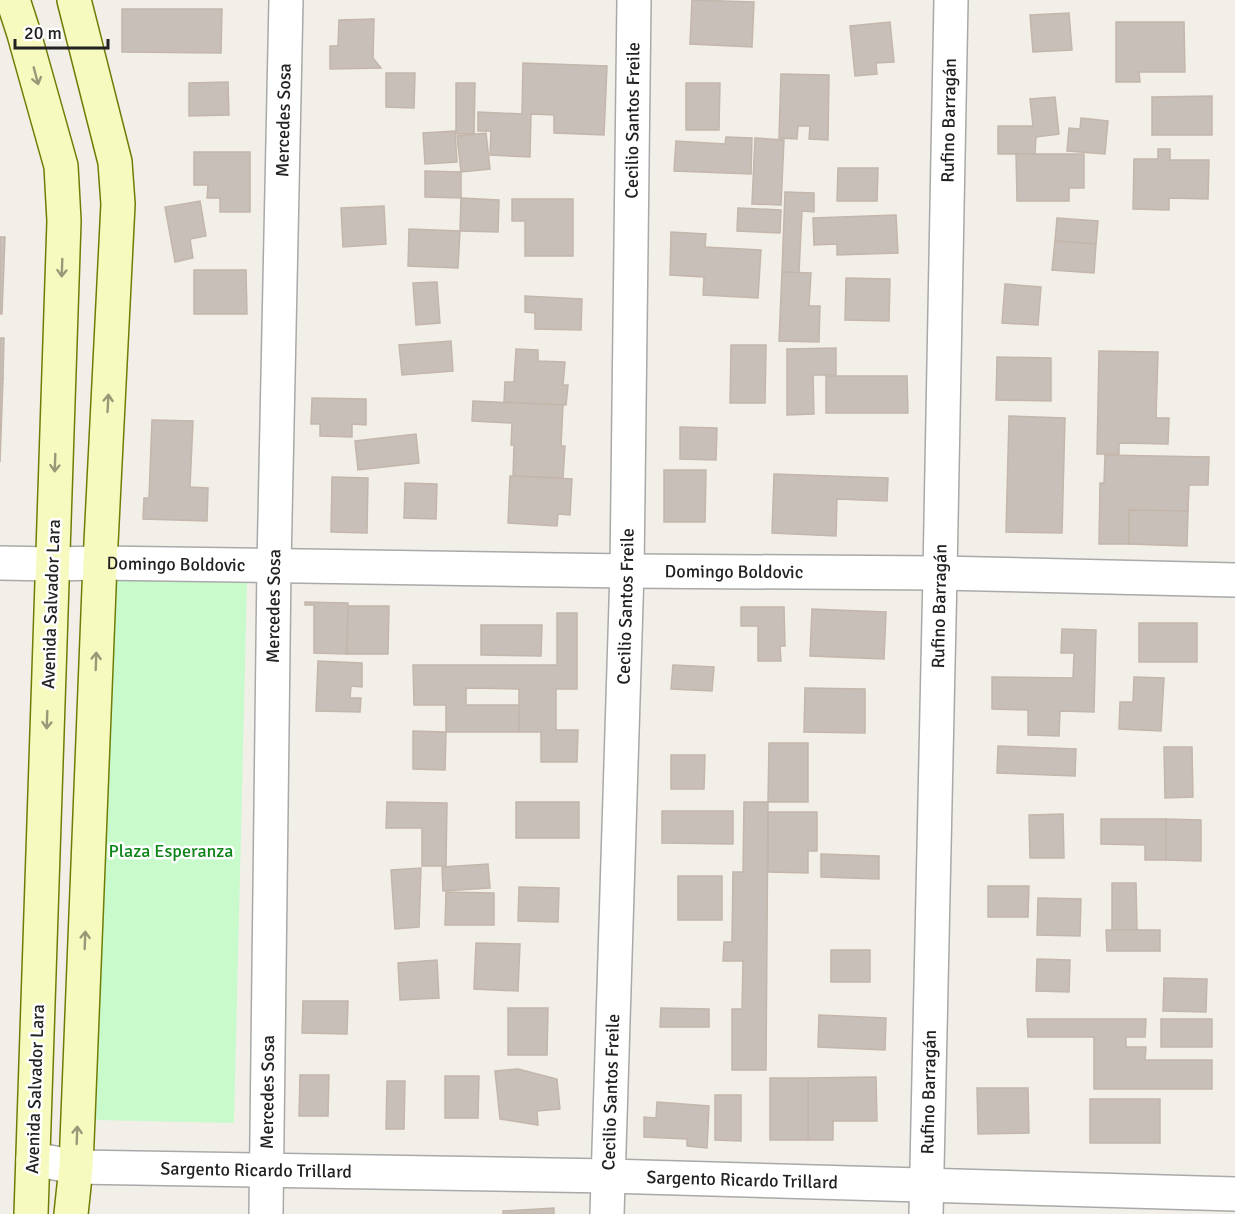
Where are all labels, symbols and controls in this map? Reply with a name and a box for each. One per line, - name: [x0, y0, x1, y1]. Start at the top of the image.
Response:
- scale bar: [15, 12, 108, 50]
- text: 20 m: [24, 22, 62, 44]
- street label: Cecilio Santos Freile: [621, 42, 644, 199]
- street label: Rufino Barragán: [936, 58, 961, 183]
- street label: Mercedes Sosa: [271, 63, 296, 177]
- one-way arrow: [31, 66, 42, 85]
- one-way arrow: [56, 257, 68, 277]
- one-way arrow: [103, 394, 114, 414]
- one-way arrow: [50, 452, 61, 472]
- street label: Avenida Salvador Lara: [37, 519, 65, 689]
- street label: Cecilio Santos Freile: [612, 528, 639, 685]
- street label: Rufino Barragán: [927, 544, 952, 669]
- street label: Mercedes Sosa: [262, 549, 285, 663]
- street label: Domingo Boldovic: [107, 552, 245, 576]
- street label: Domingo Boldovic: [665, 560, 803, 583]
- one-way arrow: [90, 652, 102, 672]
- one-way arrow: [41, 710, 53, 730]
- park label: Plaza Esperanza: [109, 840, 234, 862]
- one-way arrow: [79, 930, 91, 950]
- street label: Avenida Salvador Lara: [21, 1004, 49, 1174]
- street label: Cecilio Santos Freile: [597, 1014, 624, 1171]
- street label: Rufino Barragán: [916, 1029, 941, 1155]
- street label: Mercedes Sosa: [256, 1035, 279, 1149]
- one-way arrow: [72, 1125, 83, 1145]
- street label: Sargento Ricardo Trillard: [160, 1157, 352, 1183]
- street label: Sargento Ricardo Trillard: [646, 1166, 838, 1194]

